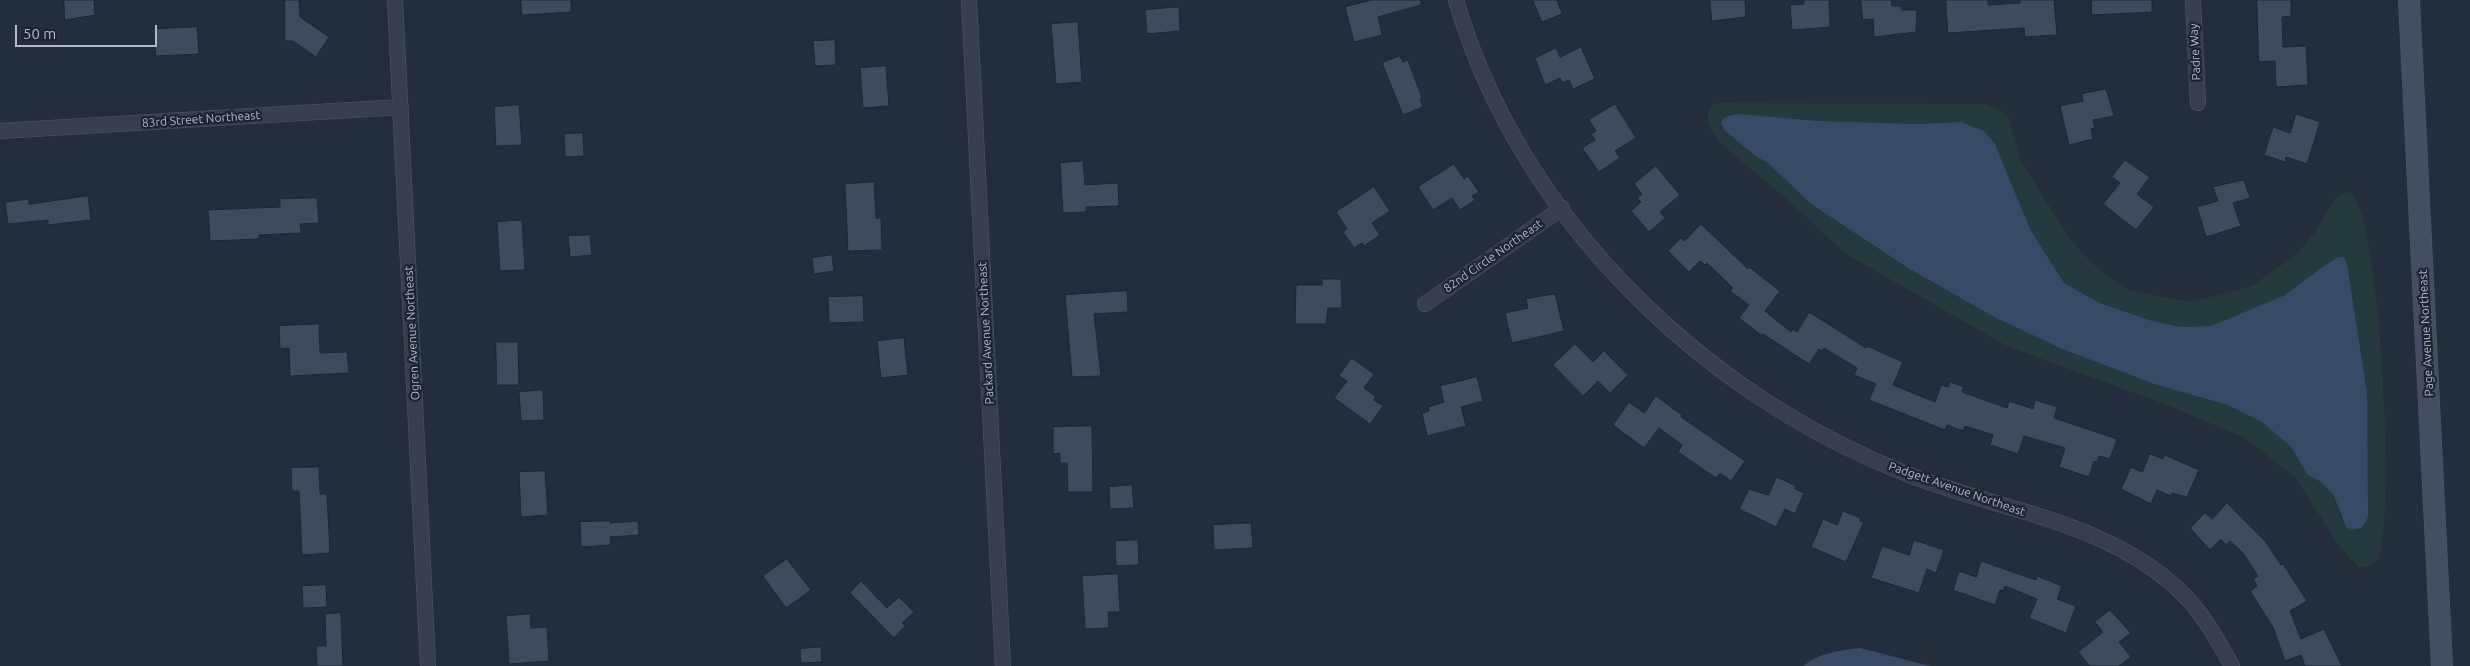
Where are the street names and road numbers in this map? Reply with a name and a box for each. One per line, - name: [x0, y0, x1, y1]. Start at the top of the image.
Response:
- street label: Padre Way: [2186, 23, 2204, 81]
- street label: 83rd Street Northeast: [141, 108, 261, 130]
- street label: 82nd Circle Northeast: [1441, 216, 1545, 296]
- street label: Packard Avenue Northeast: [975, 261, 997, 405]
- street label: Ogren Avenue Northeast: [401, 265, 423, 401]
- street label: Page Avenue Northeast: [2415, 269, 2437, 397]
- street label: Padgett Avenue Northeast: [1887, 459, 2027, 519]

